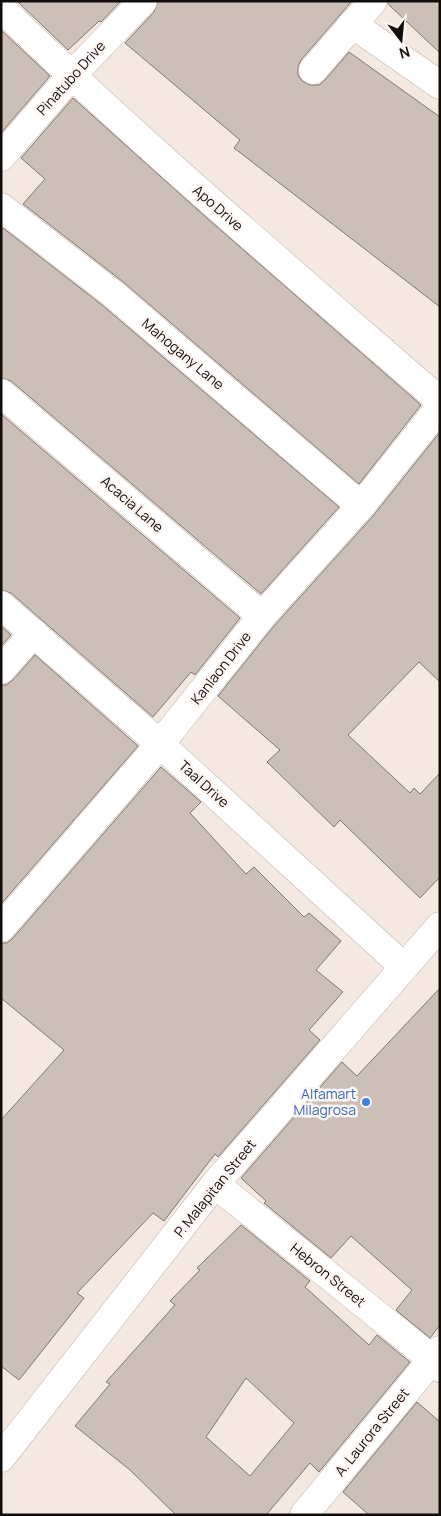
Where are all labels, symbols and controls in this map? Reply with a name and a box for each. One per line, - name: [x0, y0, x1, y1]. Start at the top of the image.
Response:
- north arrow: [376, 15, 426, 65]
- street label: Pinatubo Drive: [32, 36, 109, 119]
- text: N: [397, 42, 412, 63]
- street label: Apo Drive: [189, 180, 248, 235]
- street label: Mahogany Lane: [138, 314, 228, 394]
- street label: Acacia Lane: [97, 471, 168, 536]
- street label: Kanlaon Drive: [186, 627, 255, 708]
- street label: Taal Drive: [175, 756, 234, 811]
- place label: Alfamart Milagrosa: [293, 1084, 356, 1119]
- marker: Alfamart Milagrosa: [360, 1096, 372, 1108]
- street label: P. Malapitan Street: [169, 1135, 260, 1240]
- street label: Hebron Street: [287, 1238, 370, 1311]
- street label: A. Laurora Street: [330, 1383, 413, 1480]

